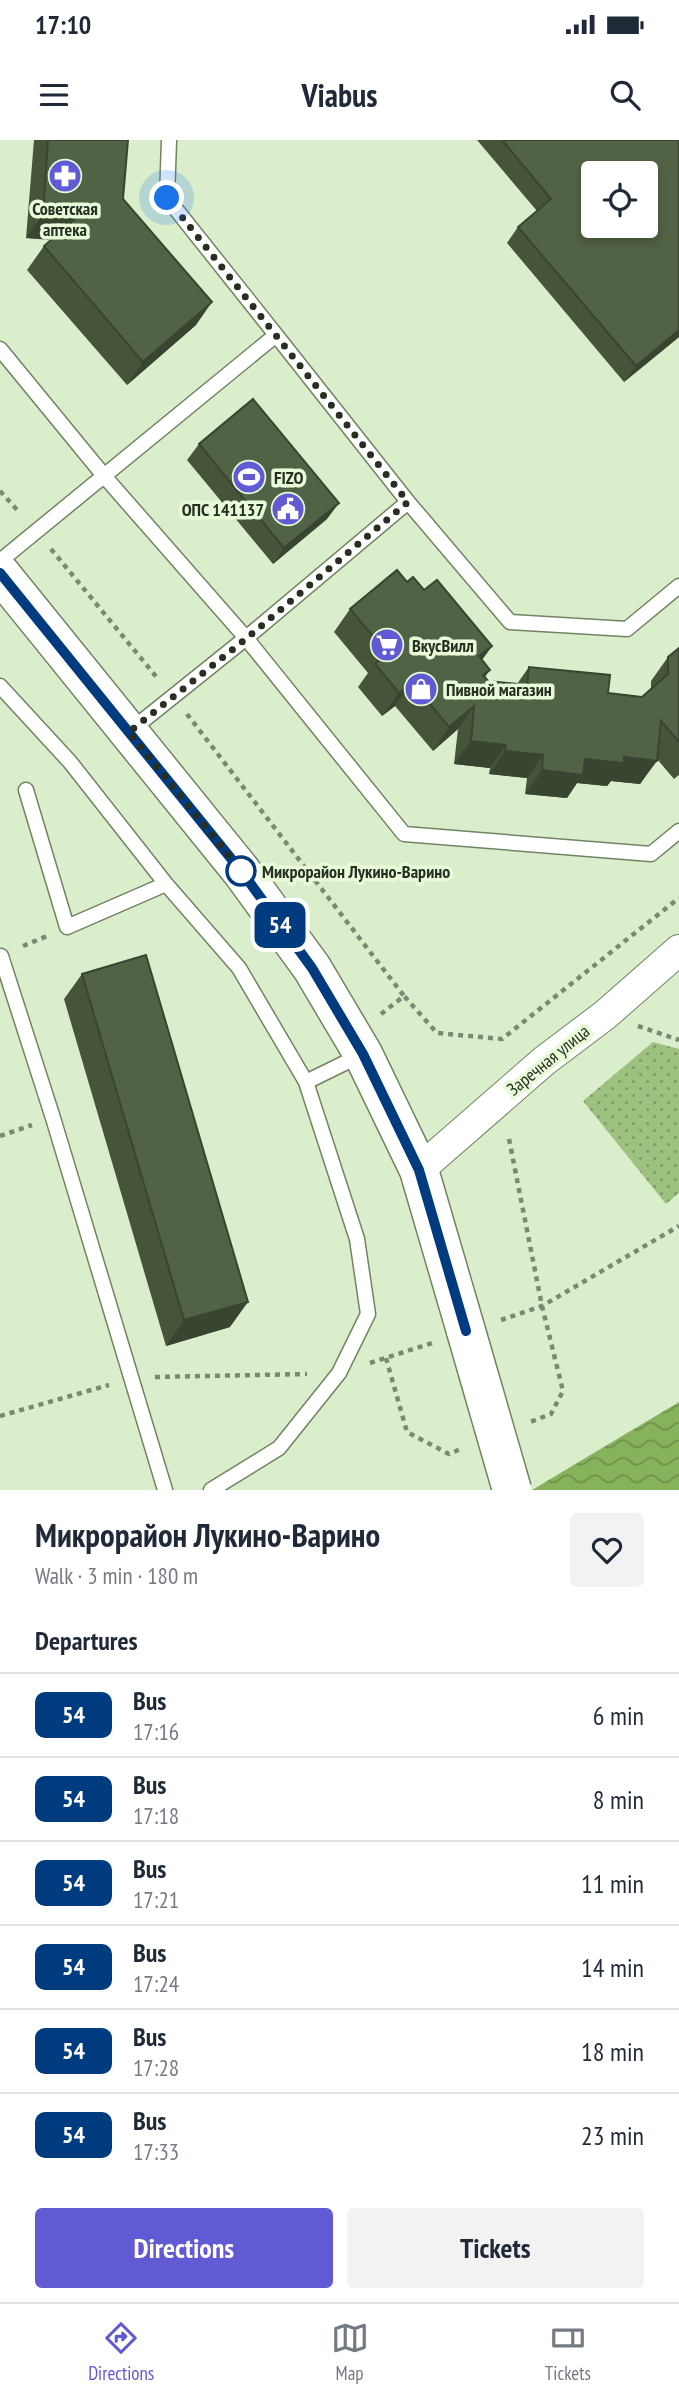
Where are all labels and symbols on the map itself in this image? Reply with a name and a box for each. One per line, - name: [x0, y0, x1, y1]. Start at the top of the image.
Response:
- pharmacy icon: Советская аптека: [46, 157, 84, 195]
- your location: [149, 180, 184, 215]
- place label: Советская аптека: [32, 197, 98, 241]
- sports icon: FIZO: [230, 458, 268, 496]
- place label: FIZO: [274, 466, 303, 489]
- public building icon: ОПС 141137: [269, 490, 307, 528]
- place label: ОПС 141137: [182, 498, 264, 521]
- supermarket icon: ВкусВилл: [368, 626, 406, 664]
- place label: ВкусВилл: [412, 634, 474, 657]
- shop icon: Пивной магазин: [402, 670, 440, 708]
- place label: Пивной магазин: [446, 678, 552, 701]
- marker: Микрорайон Лукино-Варино: [226, 856, 256, 886]
- place label: Микрорайон Лукино-Варино: [262, 860, 450, 883]
- line badge: 54: [248, 902, 312, 948]
- street label: Заречная улица: [502, 1020, 594, 1100]

